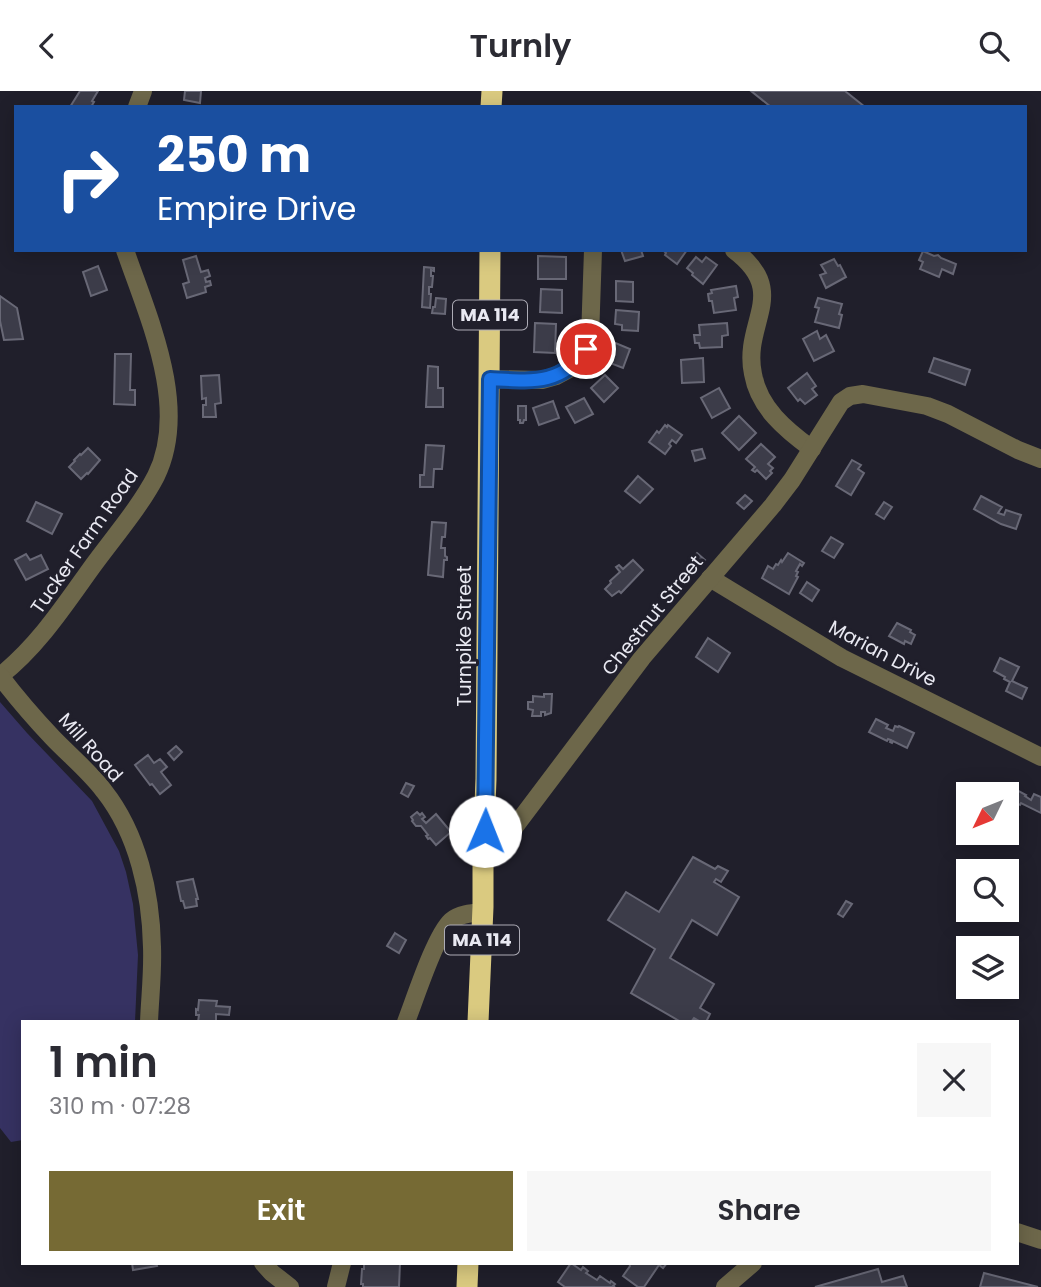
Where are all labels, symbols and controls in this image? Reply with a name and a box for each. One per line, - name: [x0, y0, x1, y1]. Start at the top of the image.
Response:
- text: Turnly: [470, 23, 571, 68]
- icon: back: [28, 27, 66, 65]
- icon: search: [975, 27, 1013, 65]
- text: 250 m: [157, 121, 311, 189]
- icon: right: [42, 133, 133, 224]
- text: Empire Drive: [157, 186, 356, 231]
- road number: MA 114: [453, 301, 527, 329]
- pin: [556, 319, 616, 379]
- icon: arrive: [567, 330, 605, 368]
- street label: Tucker Farm Road: [24, 463, 145, 619]
- street label: Chestnut Street: [596, 549, 709, 681]
- street label: Turnpike Street: [451, 565, 478, 707]
- street label: Marian Drive: [824, 614, 942, 693]
- street label: Mill Road: [52, 707, 129, 788]
- north arrow: [956, 782, 1018, 845]
- map controls: [956, 782, 1019, 999]
- position arrow: [448, 794, 522, 868]
- button: search: [956, 859, 1019, 922]
- road number: MA 114: [445, 925, 519, 955]
- button: layers: [956, 936, 1019, 999]
- text: 1 min: [49, 1033, 158, 1092]
- button: close: [917, 1043, 991, 1117]
- text: 310 m · 07:28: [49, 1090, 191, 1122]
- button: Exit: [49, 1171, 513, 1251]
- button: Share: [527, 1171, 991, 1251]

